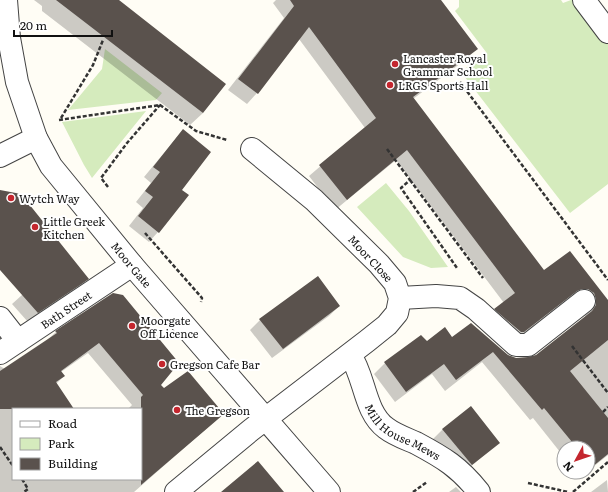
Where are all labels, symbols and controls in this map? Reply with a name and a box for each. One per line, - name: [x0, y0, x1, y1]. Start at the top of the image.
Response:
- scale bar: [14, 12, 112, 38]
- text: 20 m: [20, 16, 47, 34]
- place label: Lancaster Royal Grammar School: [403, 50, 493, 79]
- marker: Lancaster Royal Grammar School: [390, 59, 400, 69]
- place label: LRGS Sports Hall: [398, 77, 489, 93]
- marker: LRGS Sports Hall: [385, 80, 395, 90]
- place label: Wytch Way: [19, 190, 80, 206]
- marker: Wytch Way: [6, 193, 16, 203]
- place label: Little Greek Kitchen: [43, 213, 105, 242]
- marker: Little Greek Kitchen: [30, 222, 40, 232]
- street label: Moor Close: [345, 231, 397, 285]
- street label: Moor Gate: [108, 238, 156, 291]
- street label: Bath Street: [37, 286, 95, 332]
- place label: Moorgate Off Licence: [140, 312, 199, 341]
- marker: Moorgate Off Licence: [127, 321, 137, 331]
- place label: Gregson Cafe Bar: [170, 356, 260, 372]
- marker: Gregson Cafe Bar: [157, 359, 167, 369]
- street label: Mill House Mews: [362, 401, 444, 463]
- place label: The Gregson: [185, 402, 250, 418]
- marker: The Gregson: [172, 405, 182, 415]
- legend: [12, 408, 142, 480]
- text: Road: [48, 414, 78, 432]
- text: Park: [48, 434, 75, 452]
- north arrow: [556, 440, 596, 480]
- text: Building: [48, 454, 98, 472]
- text: N: [558, 458, 577, 476]

